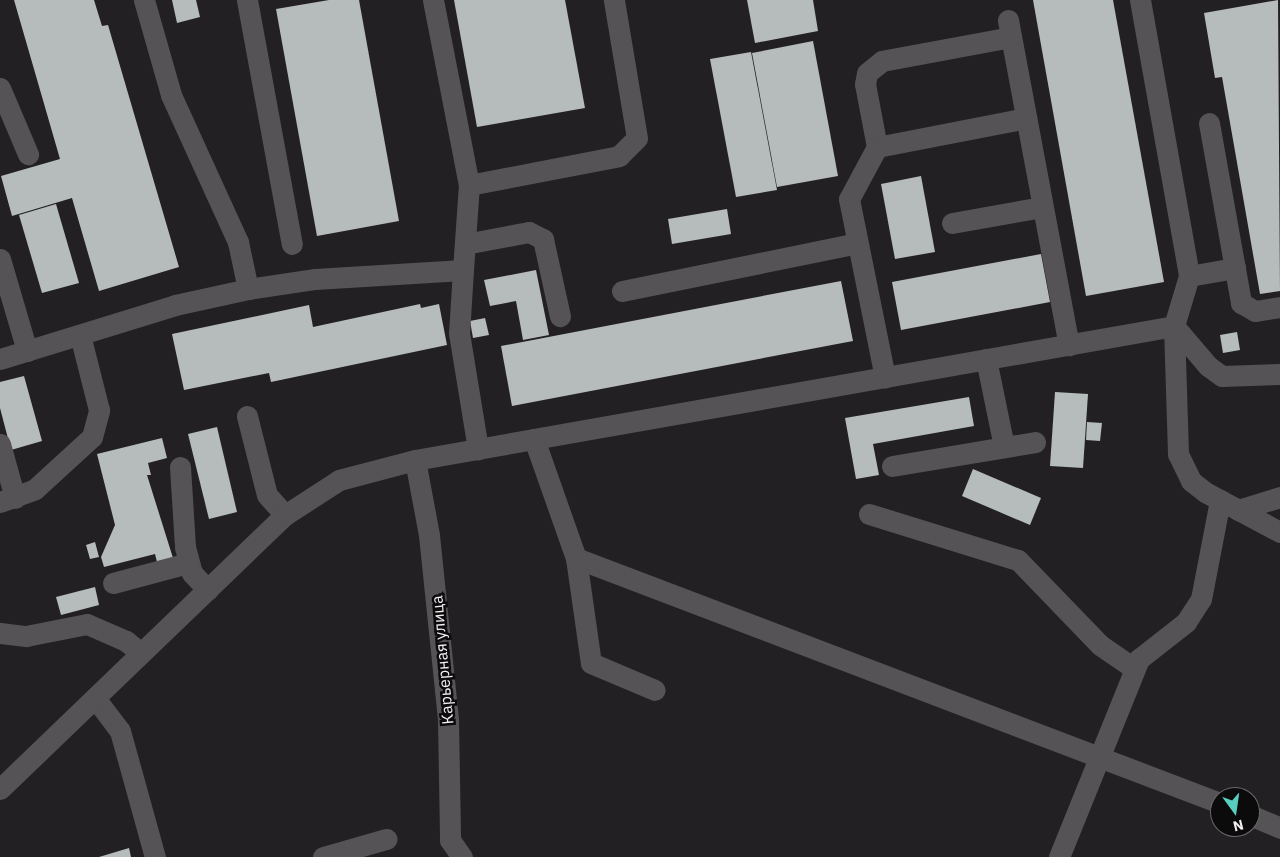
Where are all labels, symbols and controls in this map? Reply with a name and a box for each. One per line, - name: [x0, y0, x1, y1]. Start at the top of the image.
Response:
- street label: Карьерная улица: [427, 595, 457, 725]
- north arrow: [1210, 787, 1260, 837]
- text: N: [1231, 816, 1245, 836]

